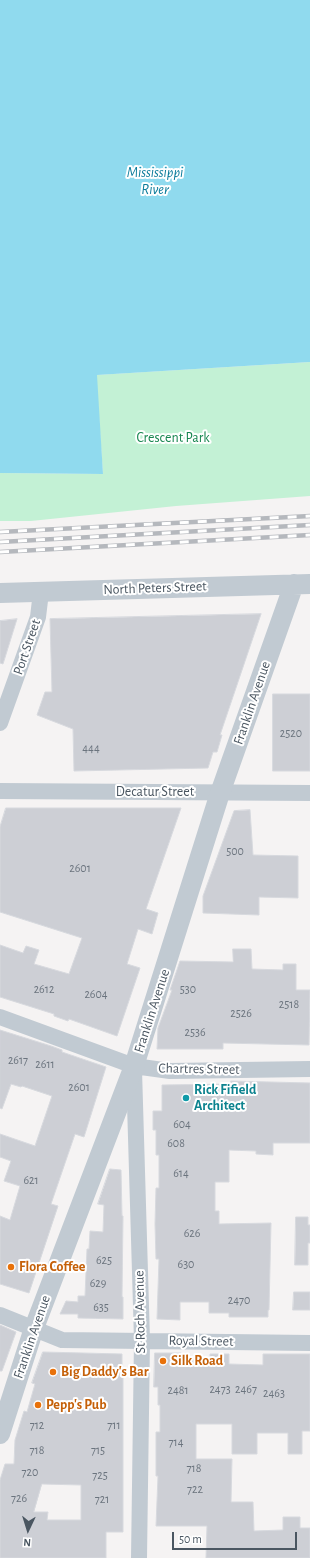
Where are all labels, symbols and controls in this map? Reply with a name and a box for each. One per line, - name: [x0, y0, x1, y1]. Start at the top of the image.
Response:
- water label: Mississippi River: [127, 163, 183, 198]
- park label: Crescent Park: [136, 430, 210, 446]
- street label: North Peters Street: [103, 578, 207, 598]
- street label: Port Street: [10, 617, 44, 677]
- street label: Franklin Avenue: [230, 659, 274, 747]
- house number: 2520: [280, 726, 302, 740]
- house number: 444: [82, 741, 100, 755]
- street label: Decatur Street: [116, 784, 194, 800]
- house number: 500: [226, 844, 244, 858]
- house number: 2601: [69, 861, 91, 875]
- street label: Franklin Avenue: [131, 967, 173, 1055]
- house number: 2612: [34, 982, 54, 996]
- house number: 530: [180, 982, 196, 996]
- house number: 2604: [84, 987, 108, 1001]
- house number: 2518: [279, 997, 299, 1011]
- house number: 2526: [230, 1006, 252, 1020]
- house number: 2536: [184, 1025, 206, 1039]
- house number: 2617: [8, 1053, 28, 1067]
- house number: 2611: [35, 1057, 55, 1071]
- street label: Chartres Street: [158, 1060, 240, 1078]
- house number: 2601: [68, 1080, 90, 1094]
- place label: Rick Fifield Architect: [194, 1082, 256, 1114]
- marker: Rick Fifield Architect: [181, 1093, 191, 1103]
- house number: 604: [173, 1117, 191, 1131]
- house number: 608: [167, 1136, 185, 1150]
- house number: 614: [173, 1166, 189, 1180]
- house number: 621: [23, 1173, 39, 1187]
- house number: 626: [184, 1226, 200, 1240]
- house number: 625: [96, 1253, 112, 1267]
- house number: 630: [178, 1257, 194, 1271]
- place label: Flora Coffee: [19, 1259, 85, 1275]
- marker: Flora Coffee: [6, 1262, 16, 1272]
- street label: St Roch Avenue: [131, 1270, 149, 1354]
- house number: 629: [90, 1276, 106, 1290]
- street label: Franklin Avenue: [10, 1293, 54, 1381]
- house number: 2470: [228, 1293, 250, 1307]
- house number: 635: [93, 1300, 109, 1314]
- street label: Royal Street: [168, 1332, 234, 1350]
- place label: Silk Road: [171, 1353, 223, 1369]
- marker: Silk Road: [158, 1356, 168, 1366]
- place label: Big Daddy's Bar: [61, 1364, 149, 1380]
- marker: Big Daddy's Bar: [48, 1367, 58, 1377]
- house number: 2473: [209, 1382, 231, 1396]
- house number: 2467: [235, 1382, 257, 1396]
- house number: 2481: [167, 1383, 189, 1397]
- house number: 2463: [263, 1386, 285, 1400]
- place label: Pepp's Pub: [46, 1397, 106, 1413]
- marker: Pepp's Pub: [33, 1400, 43, 1410]
- house number: 712: [30, 1418, 44, 1432]
- house number: 711: [107, 1418, 121, 1432]
- house number: 714: [169, 1435, 183, 1449]
- house number: 718: [30, 1443, 44, 1457]
- house number: 715: [91, 1443, 105, 1457]
- house number: 718: [187, 1461, 201, 1475]
- house number: 720: [22, 1465, 38, 1479]
- house number: 725: [92, 1468, 108, 1482]
- house number: 722: [187, 1482, 203, 1496]
- house number: 726: [11, 1491, 27, 1505]
- house number: 721: [95, 1492, 109, 1506]
- north arrow: [8, 1510, 48, 1550]
- scale bar: [174, 1524, 299, 1550]
- text: 50 m: [179, 1533, 202, 1545]
- text: N: [23, 1537, 31, 1548]

